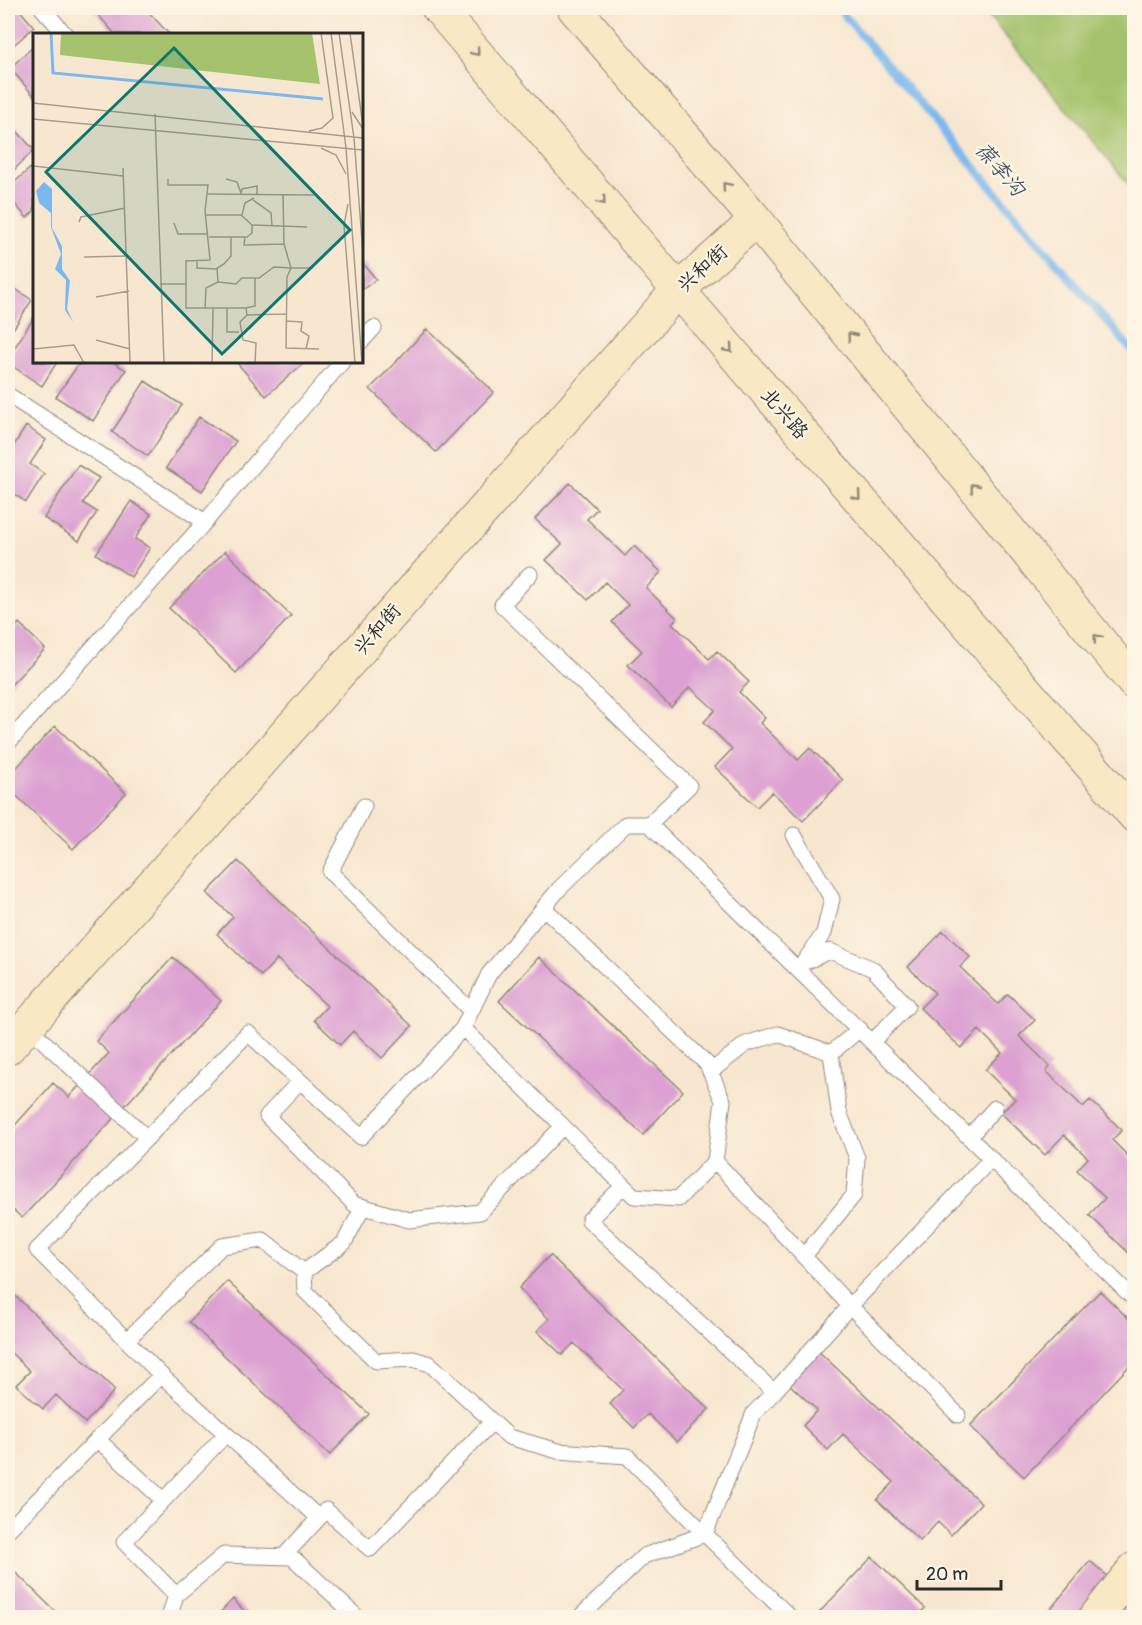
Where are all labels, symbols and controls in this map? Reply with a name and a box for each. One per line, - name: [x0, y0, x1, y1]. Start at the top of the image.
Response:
- inset map: [33, 33, 363, 363]
- one-way arrow: [468, 45, 479, 56]
- water label: 葆李沟: [969, 137, 1032, 203]
- one-way arrow: [722, 182, 733, 193]
- one-way arrow: [595, 194, 606, 205]
- street label: 兴和街: [672, 239, 733, 298]
- one-way arrow: [847, 332, 858, 343]
- one-way arrow: [722, 342, 733, 352]
- street label: 北兴路: [756, 382, 814, 445]
- one-way arrow: [970, 483, 981, 494]
- one-way arrow: [850, 489, 861, 500]
- street label: 兴和街: [348, 598, 406, 660]
- one-way arrow: [1094, 634, 1105, 645]
- scale bar: [917, 1553, 1001, 1591]
- text: 20 m: [926, 1563, 968, 1586]

